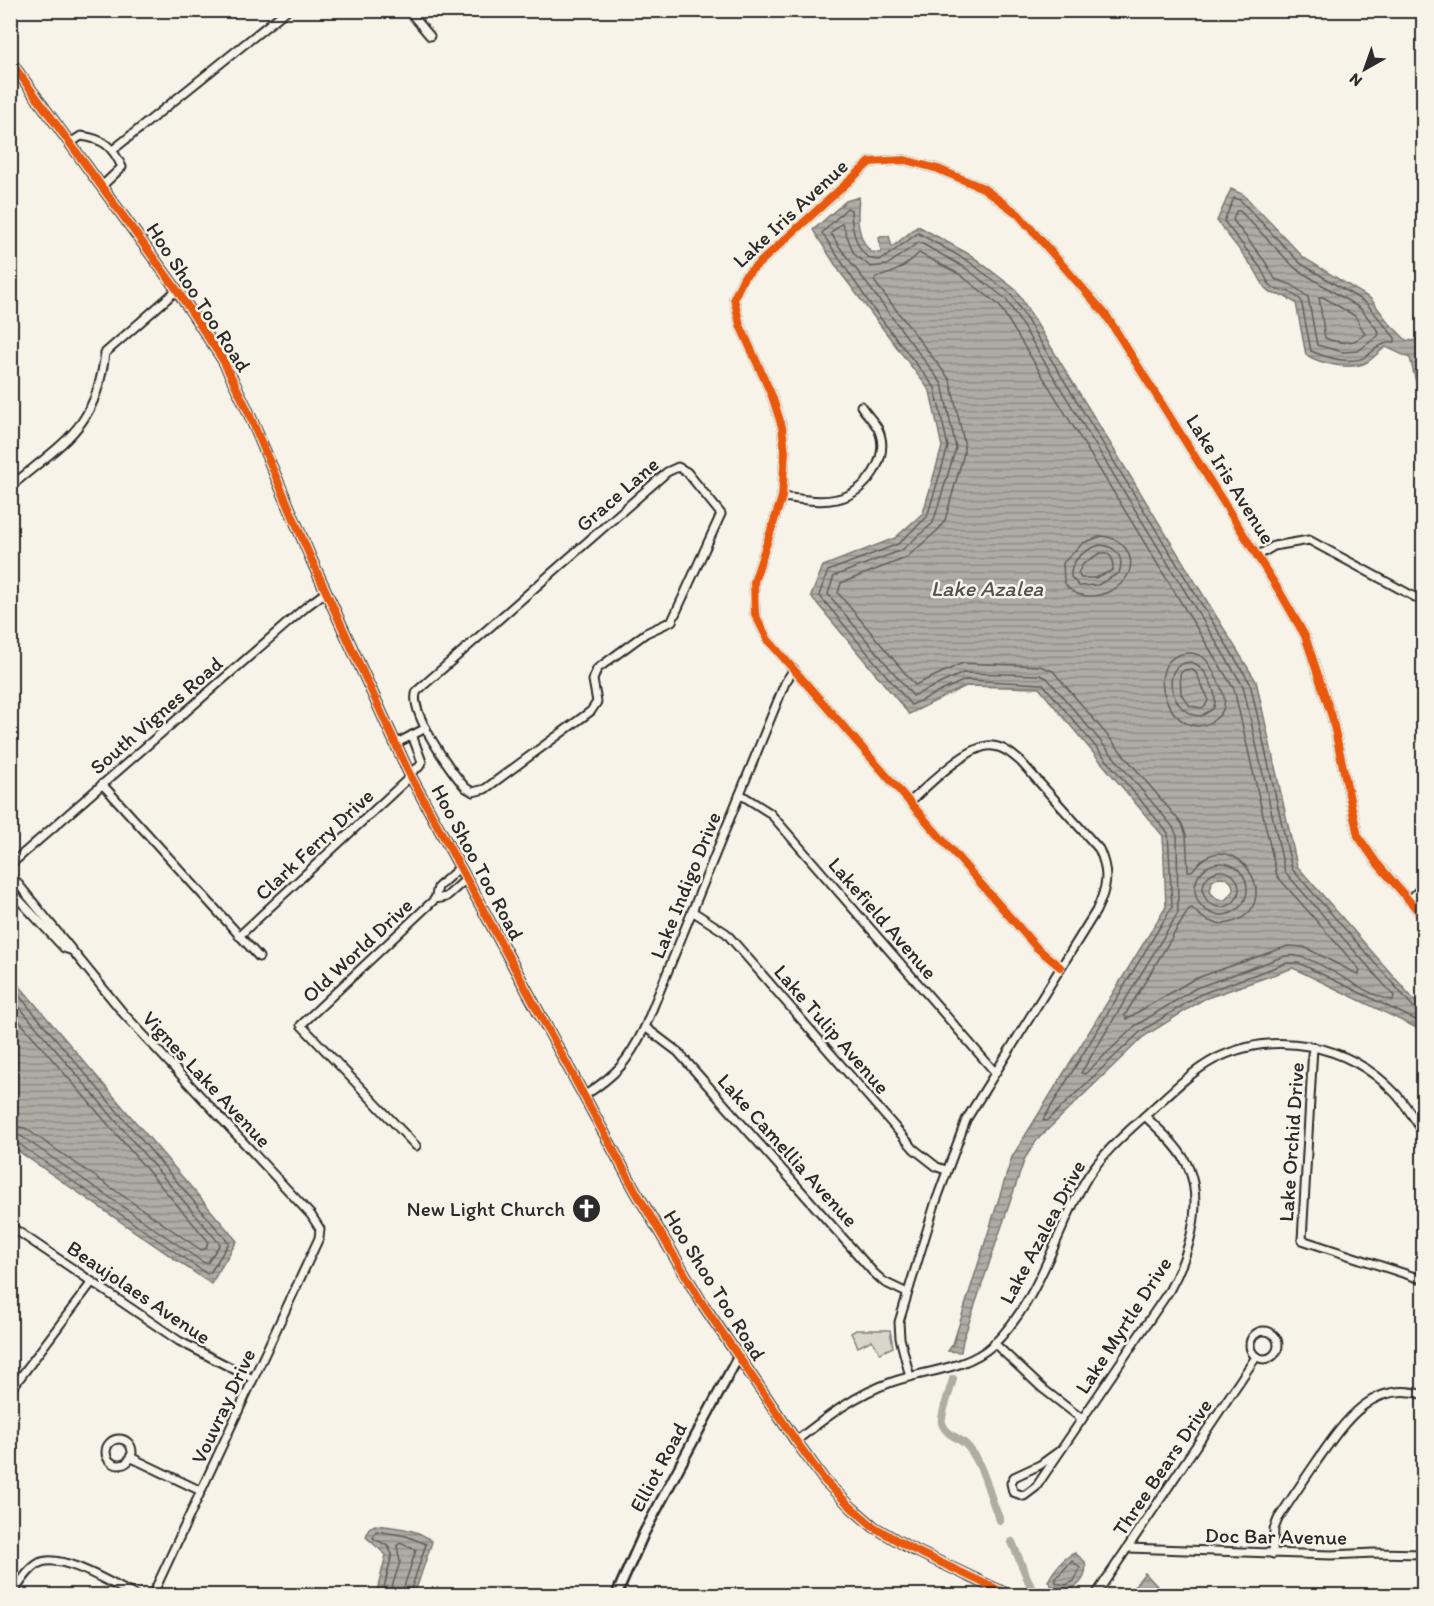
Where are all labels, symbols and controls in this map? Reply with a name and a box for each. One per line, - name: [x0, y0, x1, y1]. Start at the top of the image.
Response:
- north arrow: [1335, 39, 1395, 99]
- text: N: [1345, 69, 1366, 91]
- street label: Lake Iris Avenue: [727, 153, 853, 273]
- street label: Hoo Shoo Too Road: [141, 218, 257, 377]
- street label: Lake Iris Avenue: [1181, 409, 1281, 549]
- street label: Grace Lane: [571, 451, 663, 537]
- water label: Lake Azalea: [931, 575, 1044, 602]
- street label: South Vignes Road: [85, 650, 228, 779]
- street label: Hoo Shoo Too Road: [426, 780, 530, 945]
- street label: Clark Ferry Drive: [250, 783, 378, 905]
- street label: Lake Indigo Drive: [644, 808, 726, 962]
- street label: Lakefield Avenue: [823, 852, 943, 984]
- street label: Old World Drive: [297, 892, 417, 1008]
- street label: Lake Tulip Avenue: [769, 959, 895, 1099]
- street label: Vignes Lake Avenue: [137, 1006, 277, 1152]
- street label: Lake Orchid Drive: [1273, 1061, 1309, 1223]
- street label: Lake Camellia Avenue: [712, 1068, 864, 1232]
- street label: Lake Azalea Drive: [994, 1156, 1090, 1308]
- church icon: New Light Church: [570, 1192, 602, 1224]
- place label: New Light Church: [407, 1196, 565, 1221]
- street label: Hoo Shoo Too Road: [659, 1205, 772, 1365]
- street label: Beaujolaes Avenue: [62, 1235, 216, 1349]
- street label: Lake Myrtle Drive: [1069, 1252, 1177, 1398]
- street label: Vouvray Drive: [185, 1344, 261, 1468]
- street label: Three Bears Drive: [1107, 1394, 1217, 1540]
- street label: Elliot Road: [624, 1417, 692, 1516]
- street label: Doc Bar Avenue: [1205, 1522, 1347, 1550]

